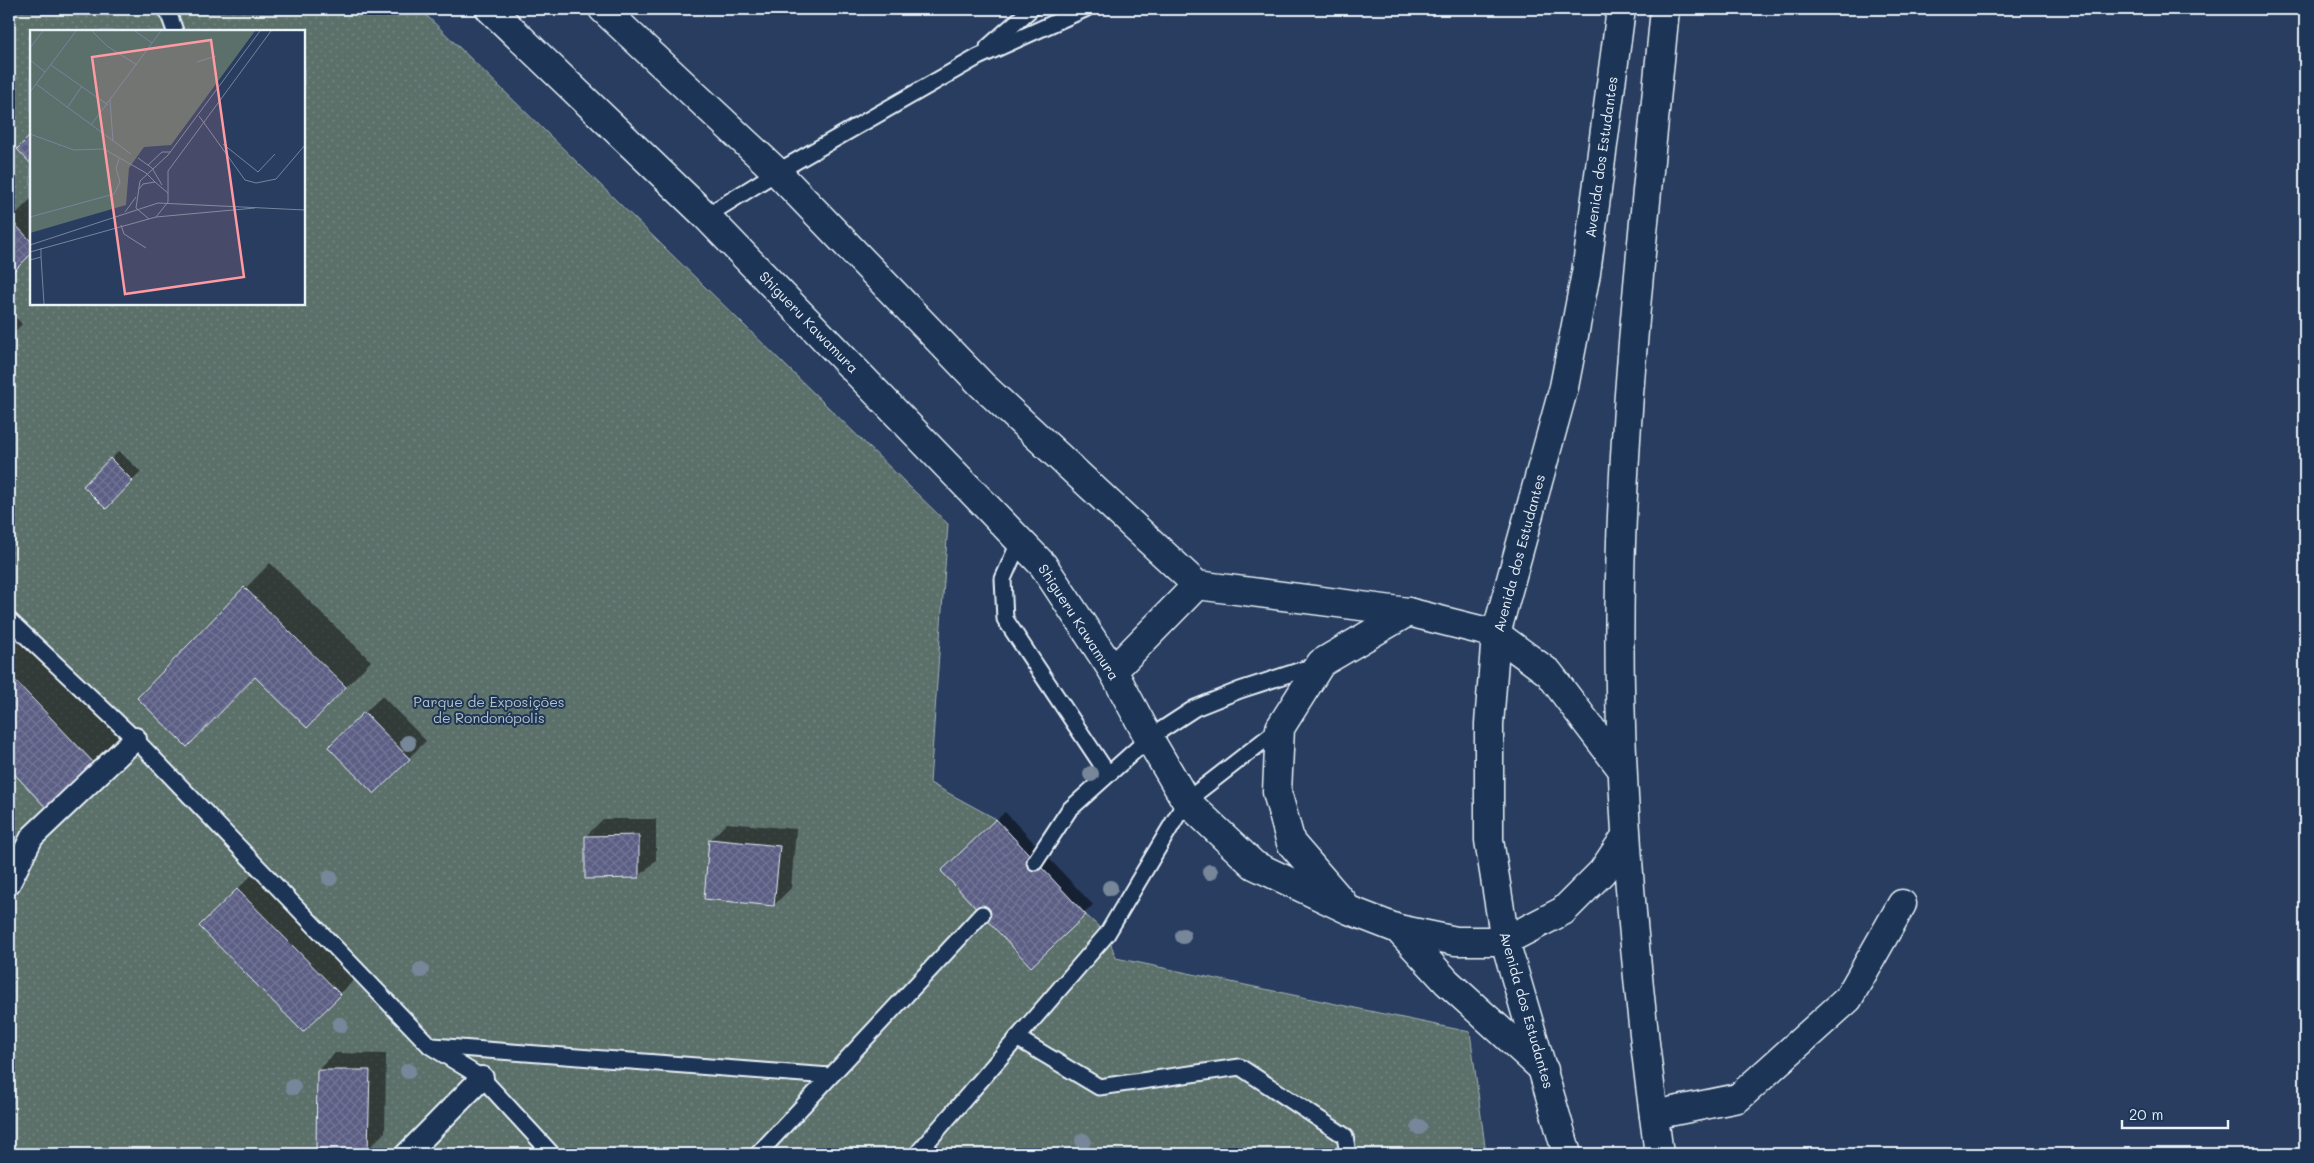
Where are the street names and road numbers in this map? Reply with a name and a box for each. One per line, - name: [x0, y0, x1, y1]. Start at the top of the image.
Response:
- street label: Avenida dos Estudantes: [1580, 75, 1622, 239]
- street label: Shigueru Kawamura: [755, 267, 863, 377]
- street label: Avenida dos Estudantes: [1489, 472, 1549, 634]
- street label: Shigueru Kawamura: [1034, 560, 1124, 684]
- street label: Avenida dos Estudantes: [1495, 929, 1559, 1091]

